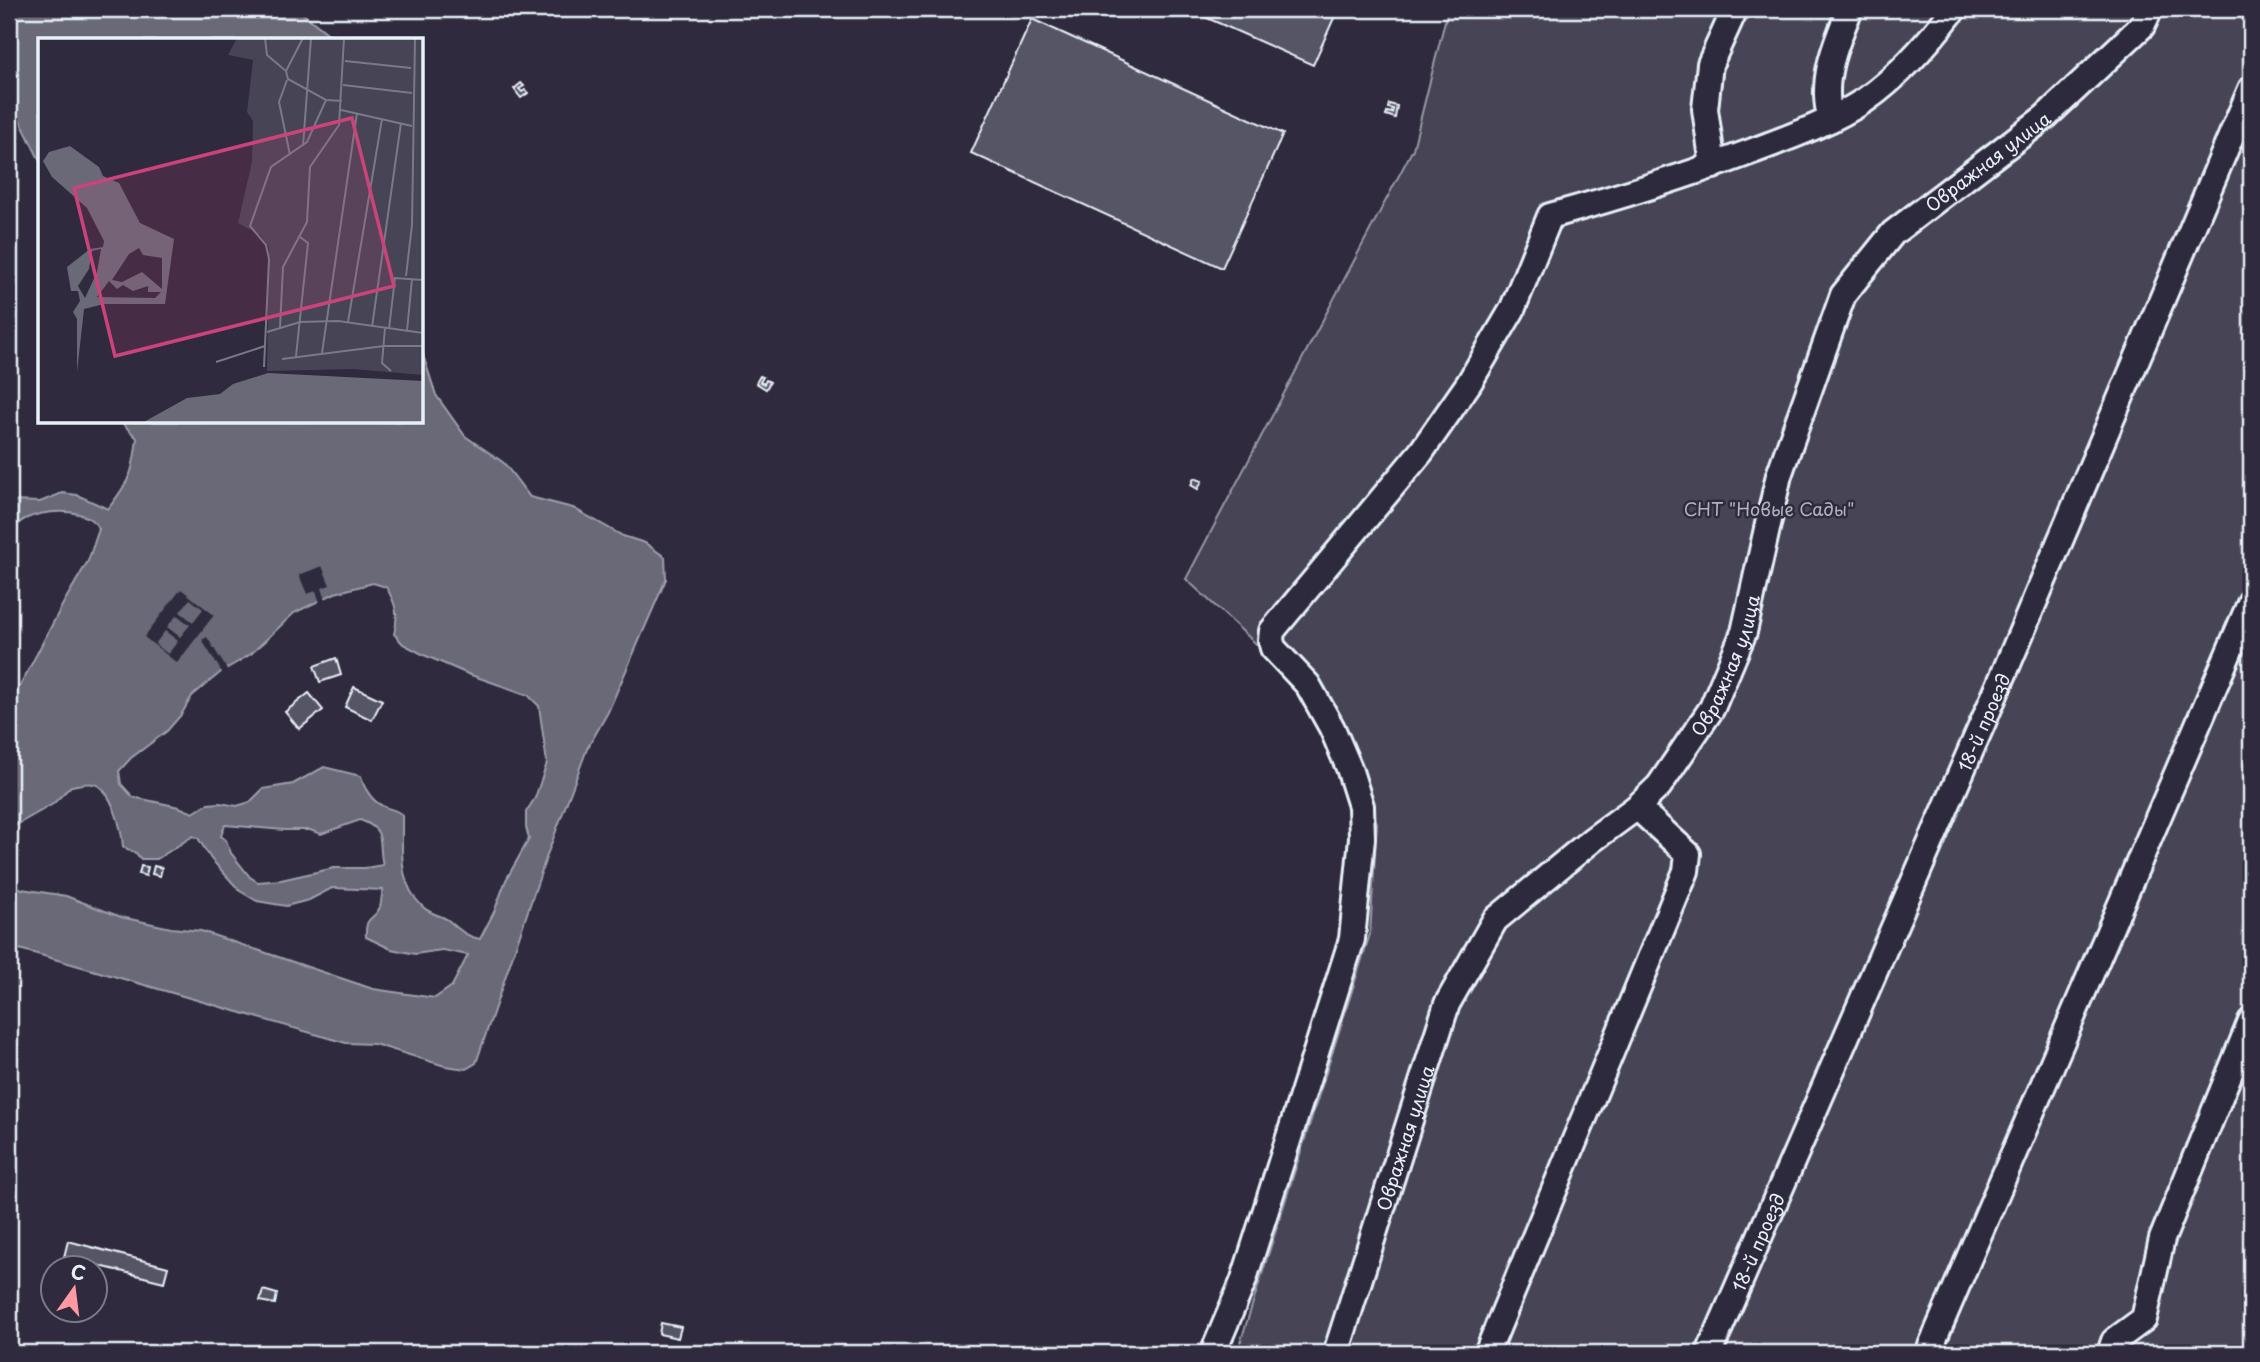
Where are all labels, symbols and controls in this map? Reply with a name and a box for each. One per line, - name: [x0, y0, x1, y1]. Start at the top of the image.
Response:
- inset map: [38, 38, 424, 424]
- street label: Овражная улица: [1919, 104, 2056, 218]
- park label: СНТ "Новые Сады": [1684, 495, 1854, 522]
- street label: Овражная улица: [1683, 591, 1766, 741]
- street label: 18-й проезд: [1950, 669, 2016, 775]
- street label: Овражная улица: [1369, 1061, 1441, 1214]
- street label: 18-й проезд: [1724, 1189, 1790, 1295]
- north arrow: [38, 1254, 108, 1324]
- text: С: [68, 1256, 89, 1287]

